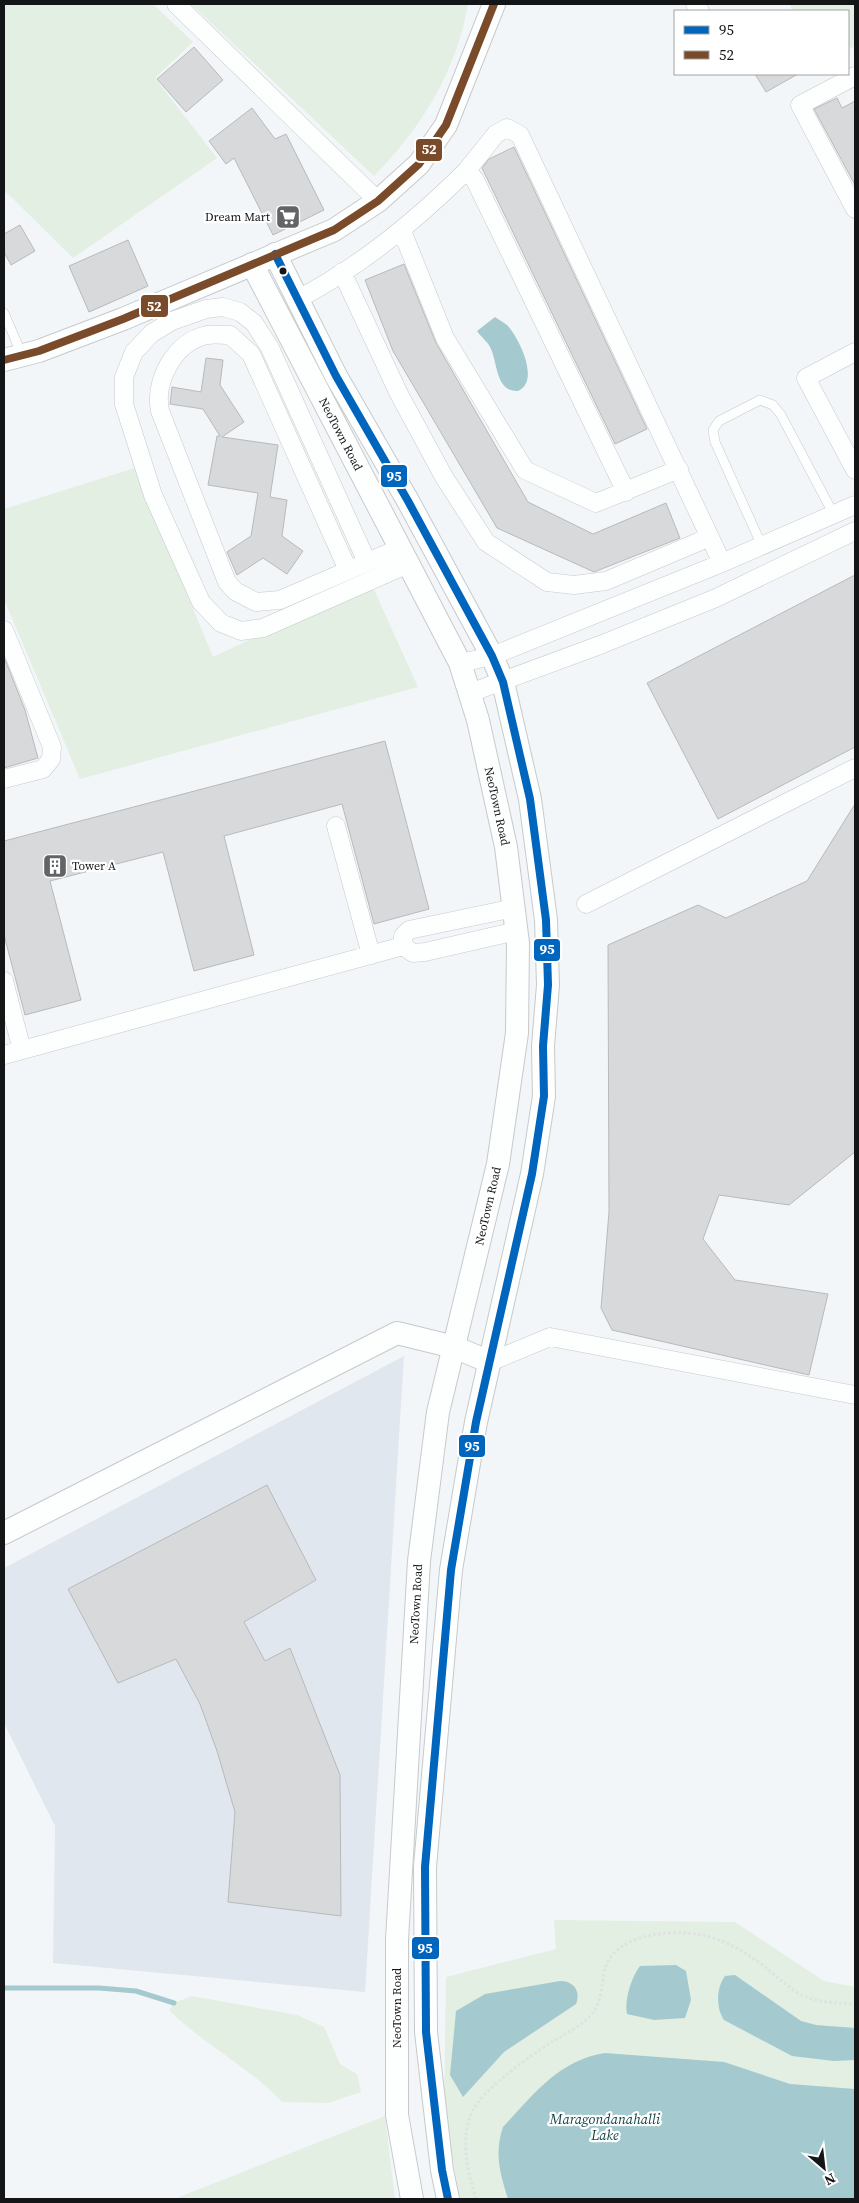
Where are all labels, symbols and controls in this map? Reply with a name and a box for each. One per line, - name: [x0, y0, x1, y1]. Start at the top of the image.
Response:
- legend: [674, 10, 849, 75]
- text: 95: [719, 19, 734, 40]
- text: 52: [719, 44, 734, 65]
- line badge: 52: [415, 138, 443, 162]
- text: 52: [421, 139, 437, 159]
- supermarket icon: Dream Mart: [275, 204, 301, 230]
- place label: Dream Mart: [205, 209, 270, 225]
- unlabelled marker: [278, 266, 288, 276]
- line badge: 52: [140, 294, 169, 318]
- text: 52: [146, 296, 162, 316]
- street label: NeoTown Road: [315, 395, 366, 474]
- line badge: 95: [380, 464, 408, 488]
- text: 95: [386, 466, 402, 486]
- street label: NeoTown Road: [481, 765, 513, 847]
- building icon: Tower A: [42, 853, 68, 879]
- place label: Tower A: [72, 858, 116, 874]
- line badge: 95: [533, 938, 561, 962]
- text: 95: [539, 939, 555, 959]
- street label: NeoTown Road: [471, 1165, 505, 1247]
- line badge: 95: [458, 1434, 486, 1458]
- text: 95: [464, 1436, 480, 1456]
- street label: NeoTown Road: [406, 1563, 426, 1644]
- line badge: 95: [411, 1936, 440, 1960]
- text: 95: [417, 1938, 433, 1958]
- street label: NeoTown Road: [389, 1968, 405, 2048]
- water label: Maragondanahalli Lake: [549, 2109, 661, 2145]
- north arrow: [799, 2143, 849, 2193]
- text: N: [821, 2168, 839, 2191]

